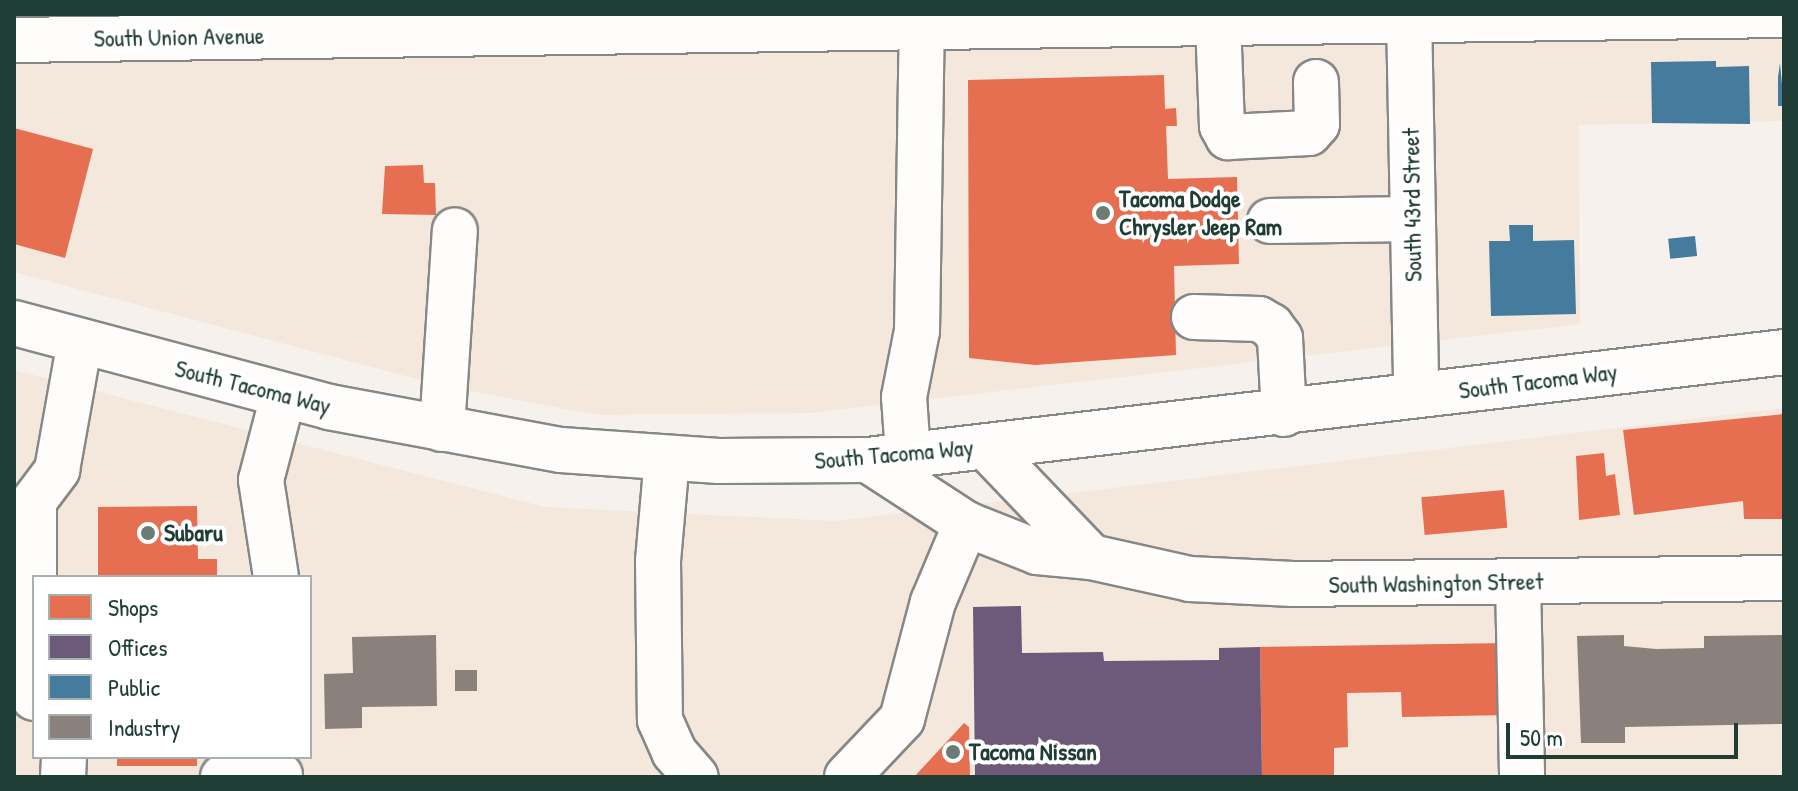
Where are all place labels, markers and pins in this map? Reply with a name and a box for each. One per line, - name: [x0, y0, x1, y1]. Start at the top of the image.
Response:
- place label: Tacoma Dodge Chrysler Jeep Ram: [1119, 185, 1282, 241]
- marker: Tacoma Dodge Chrysler Jeep Ram: [1094, 204, 1112, 222]
- place label: Subaru: [164, 519, 223, 547]
- marker: Subaru: [139, 524, 157, 542]
- place label: Tacoma Nissan: [969, 738, 1097, 766]
- marker: Tacoma Nissan: [944, 743, 962, 761]

